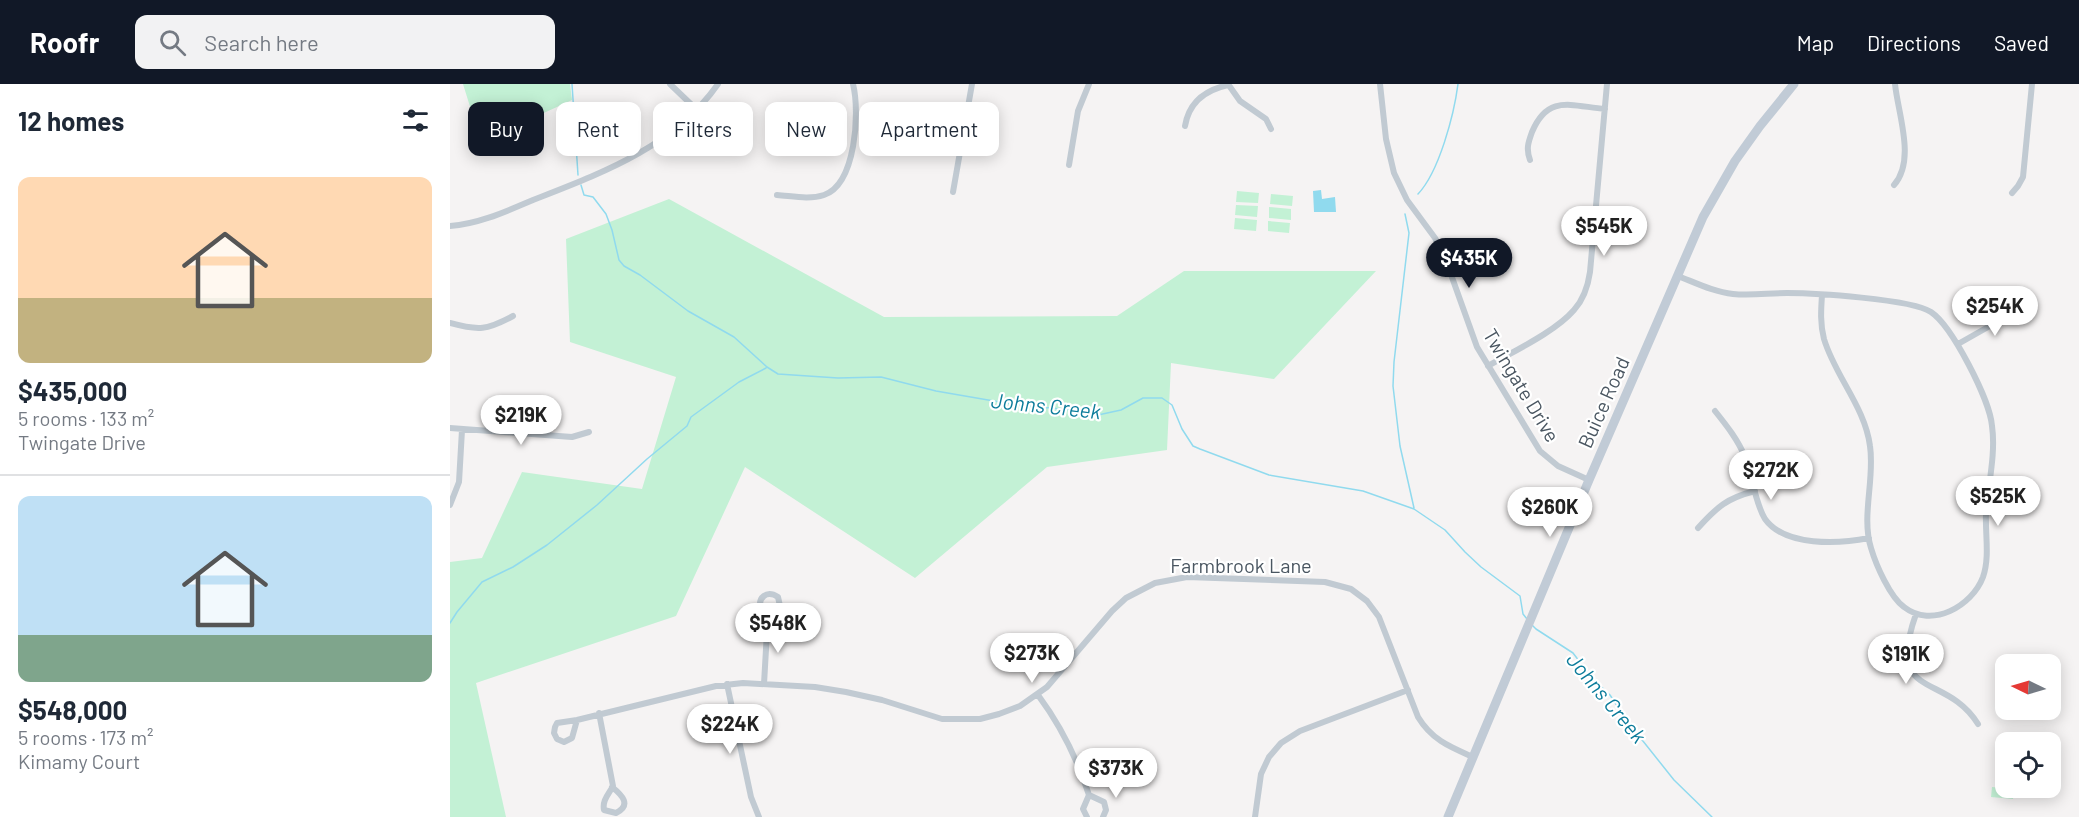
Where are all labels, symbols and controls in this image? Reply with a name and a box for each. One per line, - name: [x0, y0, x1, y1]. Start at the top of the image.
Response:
- search box: [135, 15, 555, 69]
- text: Roofr: [30, 25, 99, 59]
- icon: search: [156, 26, 189, 59]
- text: Search here: [204, 29, 319, 55]
- text: Map: [1797, 30, 1834, 55]
- text: Directions: [1867, 30, 1961, 55]
- text: Saved: [1994, 30, 2049, 55]
- chip: Buy: [468, 102, 544, 156]
- chip: Rent: [556, 102, 641, 156]
- chip: Filters: [653, 102, 753, 156]
- chip: New: [765, 102, 847, 156]
- chip: Apartment: [859, 102, 999, 156]
- icon: filters: [399, 104, 432, 137]
- text: 12 homes: [18, 105, 124, 136]
- pin: $545K: [1562, 206, 1646, 257]
- text: $545K: [1575, 213, 1633, 237]
- icon: home: [171, 216, 279, 324]
- pin: $435K: [1427, 238, 1511, 289]
- text: $435K: [1440, 245, 1498, 269]
- pin: $254K: [1953, 286, 2037, 337]
- text: $254K: [1966, 293, 2024, 317]
- street label: Twingate Drive: [1479, 324, 1565, 446]
- street label: Buice Road: [1572, 353, 1634, 451]
- text: $435,000: [18, 375, 127, 406]
- water label: Johns Creek: [990, 387, 1103, 423]
- pin: $219K: [479, 395, 563, 446]
- text: $219K: [495, 402, 547, 426]
- text: 5 rooms · 133 m²: [18, 406, 154, 430]
- text: Twingate Drive: [18, 430, 146, 454]
- pin: $272K: [1729, 450, 1813, 501]
- text: $272K: [1743, 457, 1799, 481]
- pin: $525K: [1956, 476, 2040, 527]
- text: $525K: [1970, 483, 2026, 507]
- pin: $260K: [1508, 487, 1592, 538]
- text: $260K: [1521, 494, 1579, 518]
- icon: home: [171, 535, 279, 643]
- street label: Farmbrook Lane: [1170, 553, 1312, 577]
- pin: $548K: [736, 603, 820, 654]
- text: $548K: [749, 610, 807, 634]
- pin: $273K: [990, 633, 1074, 684]
- pin: $191K: [1864, 634, 1948, 685]
- text: $273K: [1004, 640, 1060, 664]
- text: $191K: [1882, 641, 1930, 665]
- water label: Johns Creek: [1562, 647, 1653, 748]
- north arrow: [1995, 654, 2061, 720]
- map controls: [1995, 654, 2061, 798]
- text: $548,000: [18, 694, 127, 725]
- pin: $224K: [688, 704, 772, 755]
- text: $224K: [701, 711, 759, 735]
- text: 5 rooms · 173 m²: [18, 725, 153, 749]
- button: locate: [1995, 732, 2061, 798]
- pin: $373K: [1074, 748, 1158, 799]
- text: Kimamy Court: [18, 749, 140, 773]
- text: $373K: [1088, 755, 1144, 779]

